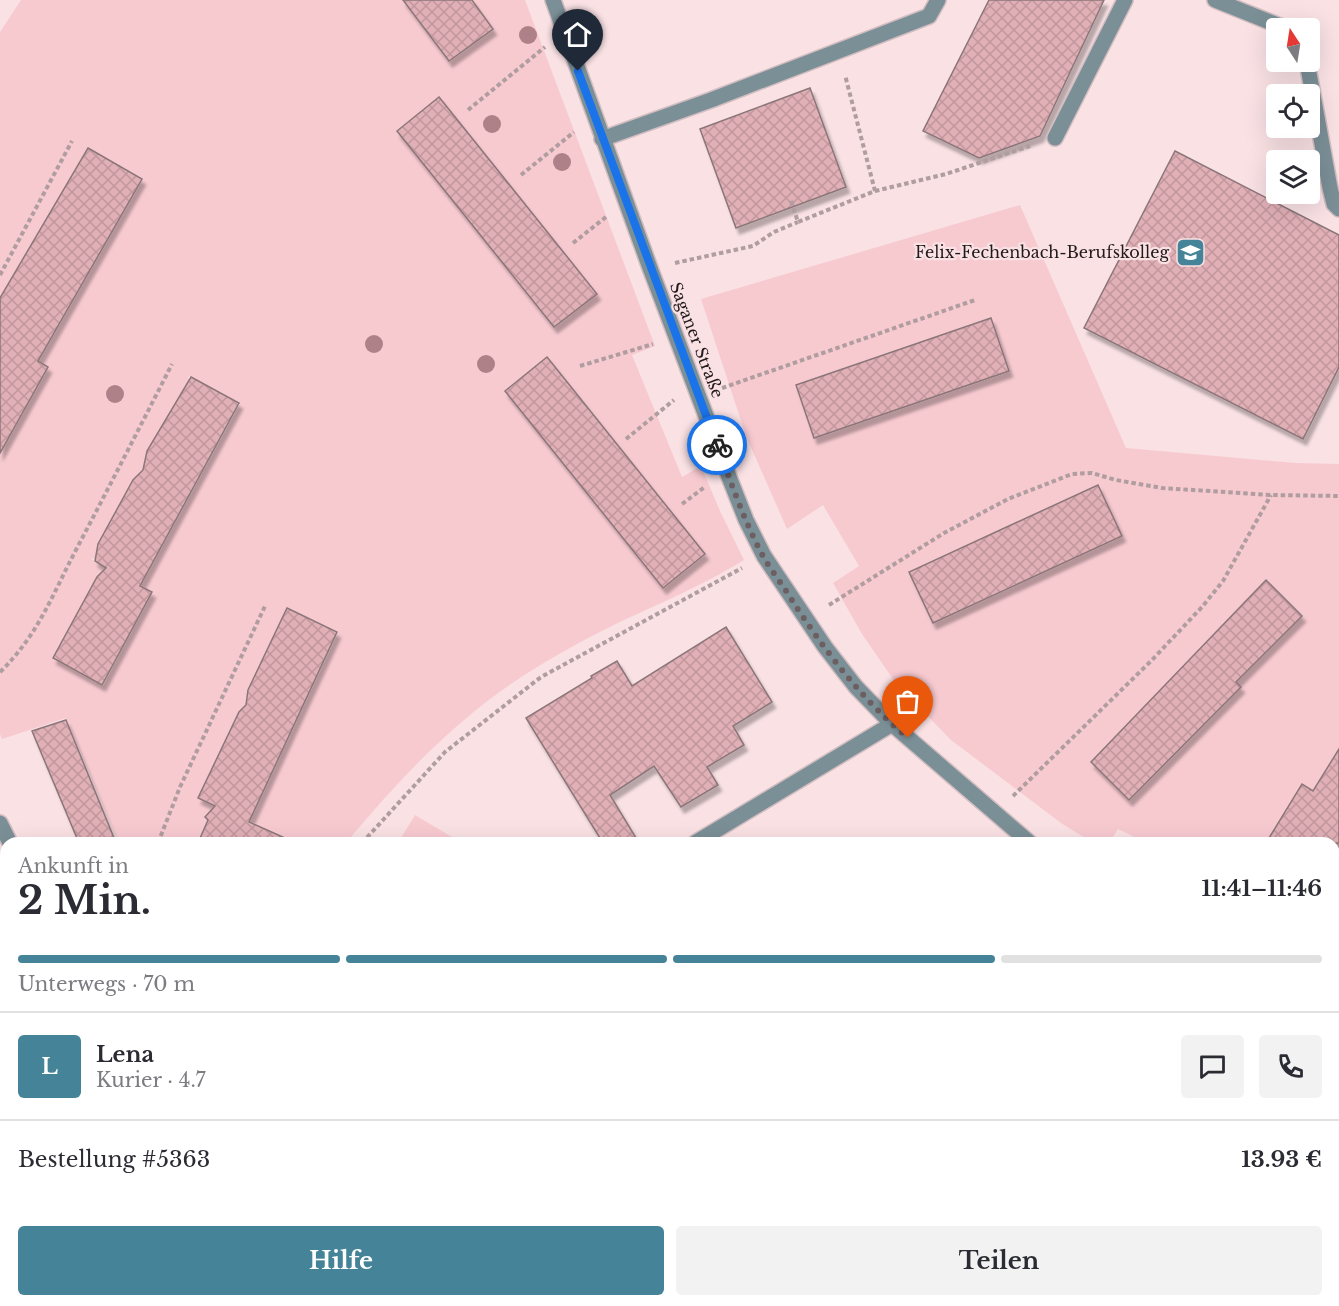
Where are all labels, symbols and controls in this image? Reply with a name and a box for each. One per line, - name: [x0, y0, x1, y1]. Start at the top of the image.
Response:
- pin: [552, 9, 603, 71]
- icon: home: [561, 18, 594, 51]
- north arrow: [1266, 18, 1320, 72]
- map controls: [1266, 18, 1320, 204]
- button: locate: [1266, 84, 1320, 138]
- button: layers: [1266, 150, 1320, 204]
- school or university icon: Felix-Fechenbach-Berufskolleg: [1174, 236, 1206, 268]
- place label: Felix-Fechenbach-Berufskolleg: [915, 242, 1169, 262]
- street label: Saganer Straße: [666, 279, 728, 401]
- courier: [687, 415, 747, 475]
- icon: bike: [701, 429, 734, 462]
- pin: [882, 676, 933, 738]
- icon: bag: [891, 685, 924, 718]
- text: Ankunft in: [18, 854, 129, 878]
- text: 11:41–11:46: [1201, 875, 1322, 902]
- text: 2 Min.: [18, 876, 151, 925]
- text: Unterwegs · 70 m: [18, 972, 195, 996]
- button: chat: [1181, 1035, 1244, 1098]
- button: phone: [1259, 1035, 1322, 1098]
- text: Lena: [96, 1041, 154, 1068]
- text: L: [41, 1053, 58, 1080]
- text: Kurier · 4.7: [96, 1068, 206, 1092]
- text: Bestellung #5363: [18, 1146, 210, 1173]
- text: 13.93 €: [1241, 1146, 1322, 1173]
- button: Hilfe: [18, 1226, 664, 1295]
- button: Teilen: [676, 1226, 1322, 1295]

